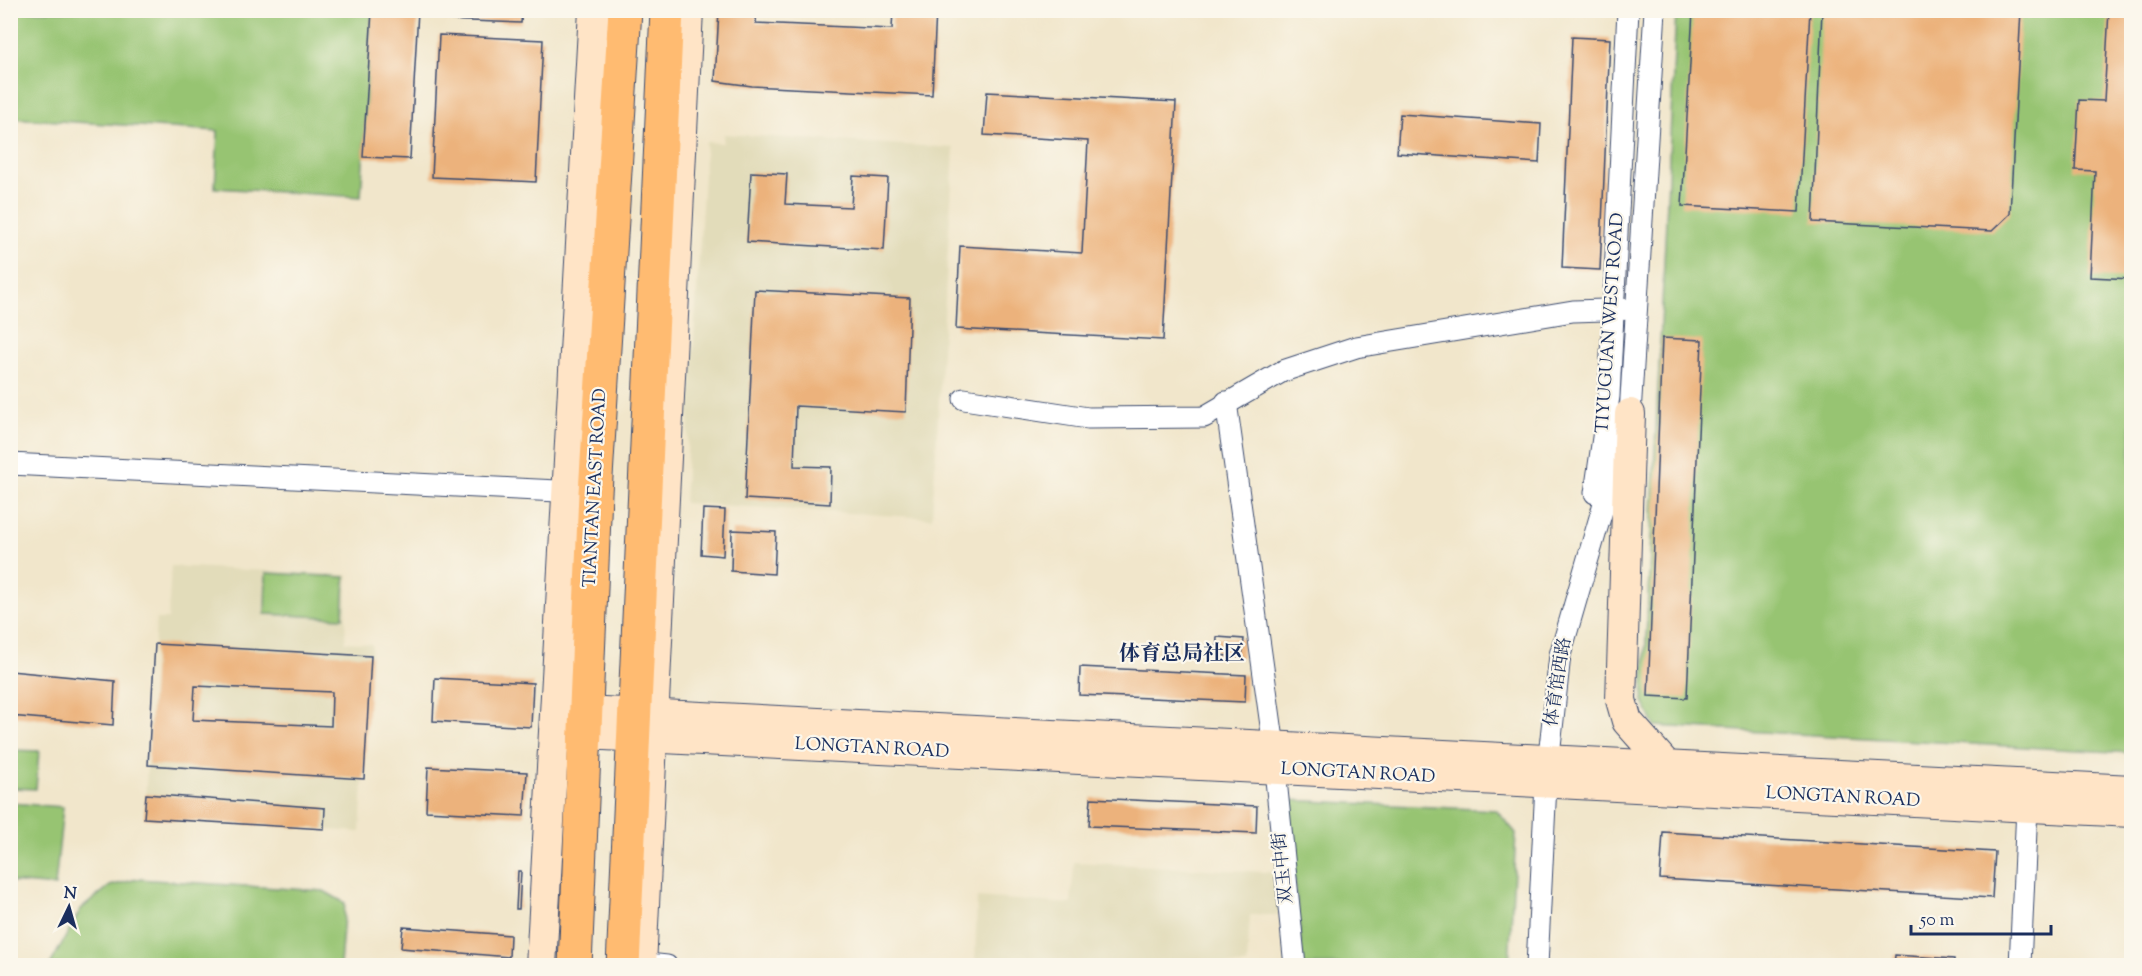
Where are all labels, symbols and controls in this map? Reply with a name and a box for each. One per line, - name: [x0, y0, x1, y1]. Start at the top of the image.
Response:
- street label: TIYUGUAN WEST ROAD: [1590, 212, 1632, 434]
- street label: TIANTAN EAST ROAD: [578, 388, 614, 588]
- street label: 体育馆西路: [1539, 636, 1579, 728]
- district label: 体育总局社区: [1119, 640, 1245, 670]
- street label: LONGTAN ROAD: [794, 732, 950, 766]
- street label: LONGTAN ROAD: [1280, 757, 1436, 791]
- street label: LONGTAN ROAD: [1765, 781, 1921, 815]
- street label: 双玉中街: [1267, 831, 1301, 905]
- north arrow: [39, 877, 99, 937]
- text: N: [63, 883, 78, 907]
- scale bar: [1911, 898, 2050, 936]
- text: 50 m: [1919, 908, 1955, 934]

